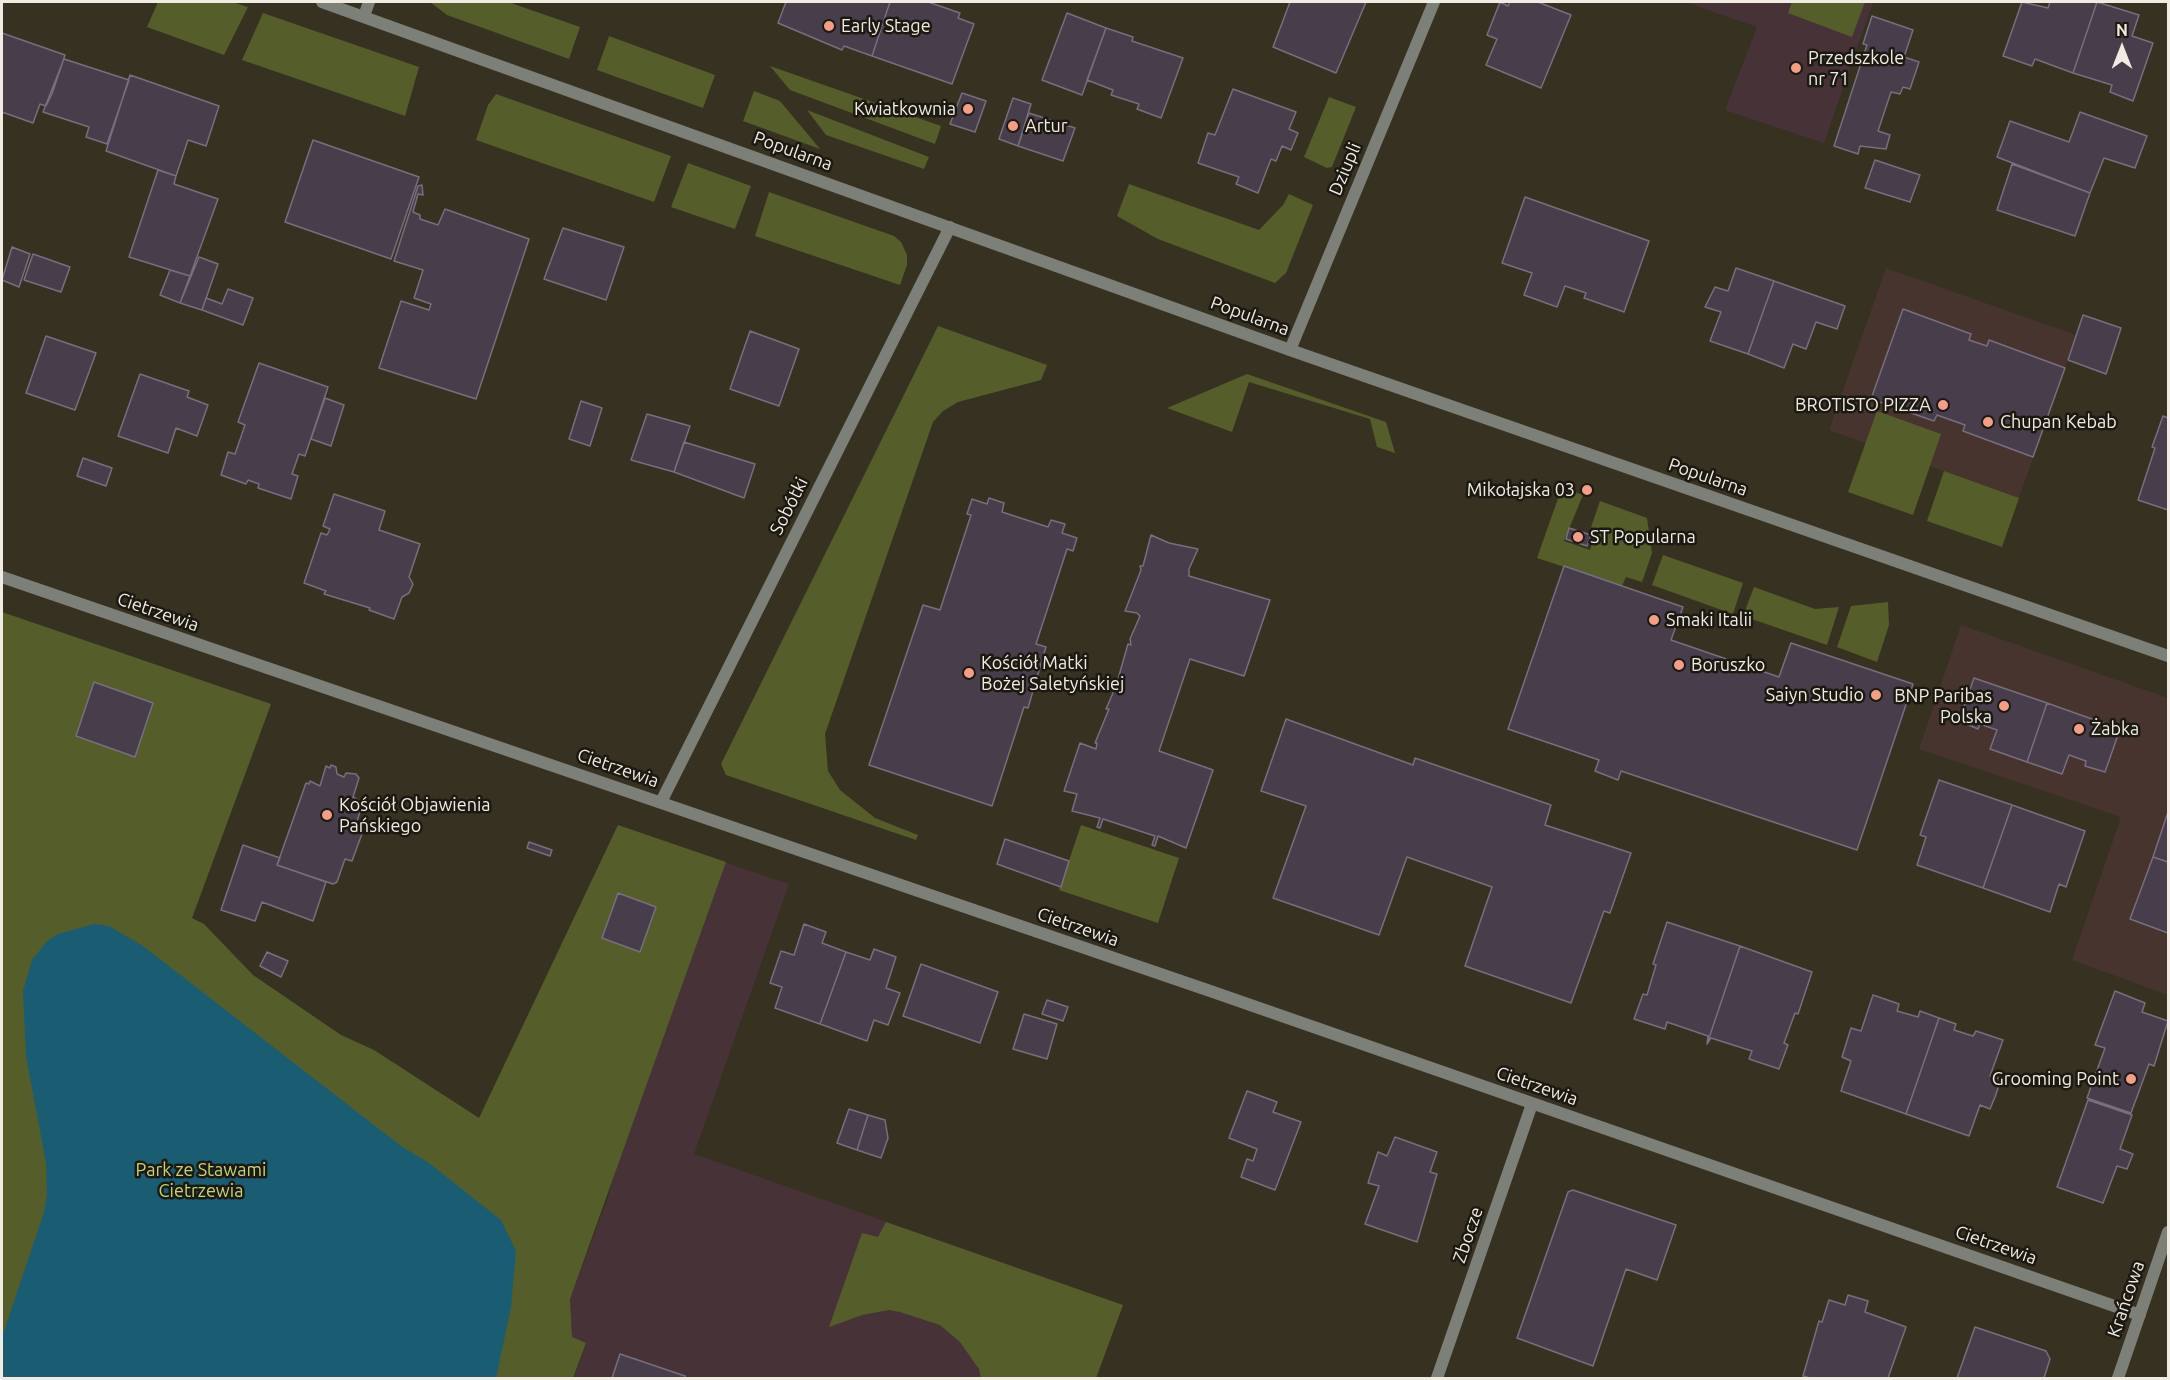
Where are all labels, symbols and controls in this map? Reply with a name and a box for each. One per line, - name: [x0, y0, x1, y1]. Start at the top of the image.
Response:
- place label: Early Stage: [841, 15, 931, 37]
- north arrow: [2092, 18, 2152, 78]
- marker: Early Stage: [822, 19, 836, 33]
- text: N: [2116, 21, 2128, 39]
- place label: Przedszkole nr 71: [1808, 47, 1904, 90]
- marker: Przedszkole nr 71: [1789, 61, 1803, 75]
- place label: Kwiatkownia: [854, 98, 956, 120]
- marker: Kwiatkownia: [961, 102, 975, 116]
- place label: Artur: [1025, 115, 1068, 137]
- marker: Artur: [1006, 119, 1020, 133]
- street label: Popularna: [751, 127, 835, 175]
- street label: Dziupli: [1324, 139, 1366, 199]
- street label: Popularna: [1208, 292, 1292, 340]
- place label: BROTISTO PIZZA: [1795, 394, 1931, 416]
- marker: BROTISTO PIZZA: [1936, 398, 1950, 412]
- place label: Chupan Kebab: [2000, 411, 2117, 433]
- marker: Chupan Kebab: [1981, 415, 1995, 429]
- street label: Popularna: [1666, 453, 1750, 501]
- street label: Sobótki: [765, 474, 813, 538]
- place label: Mikołajska 03: [1467, 479, 1575, 501]
- marker: Mikołajska 03: [1580, 483, 1594, 497]
- place label: ST Popularna: [1590, 526, 1696, 548]
- marker: ST Popularna: [1571, 530, 1585, 544]
- street label: Cietrzewia: [114, 588, 202, 636]
- place label: Smaki Italii: [1666, 609, 1752, 631]
- marker: Smaki Italii: [1647, 613, 1661, 627]
- place label: Kościół Matki Bożej Saletyńskiej: [981, 652, 1124, 694]
- place label: Boruszko: [1691, 654, 1765, 676]
- marker: Boruszko: [1672, 658, 1686, 672]
- marker: Kościół Matki Bożej Saletyńskiej: [962, 666, 976, 680]
- place label: Saiyn Studio: [1766, 684, 1864, 706]
- place label: BNP Paribas Polska: [1894, 685, 1992, 728]
- marker: Saiyn Studio: [1869, 688, 1883, 702]
- marker: BNP Paribas Polska: [1997, 699, 2011, 713]
- place label: Żabka: [2091, 718, 2139, 740]
- marker: Żabka: [2072, 722, 2086, 736]
- street label: Cietrzewia: [574, 744, 662, 792]
- place label: Kościół Objawienia Pańskiego: [339, 794, 491, 836]
- marker: Kościół Objawienia Pańskiego: [320, 808, 334, 822]
- street label: Cietrzewia: [1034, 903, 1122, 951]
- street label: Cietrzewia: [1493, 1062, 1581, 1110]
- place label: Grooming Point: [1992, 1068, 2119, 1090]
- marker: Grooming Point: [2124, 1072, 2138, 1086]
- park label: Park ze Stawami Cietrzewia: [136, 1159, 266, 1202]
- street label: Zbocze: [1448, 1204, 1488, 1266]
- street label: Cietrzewia: [1952, 1221, 2040, 1269]
- street label: Krańcowa: [2103, 1258, 2149, 1340]

